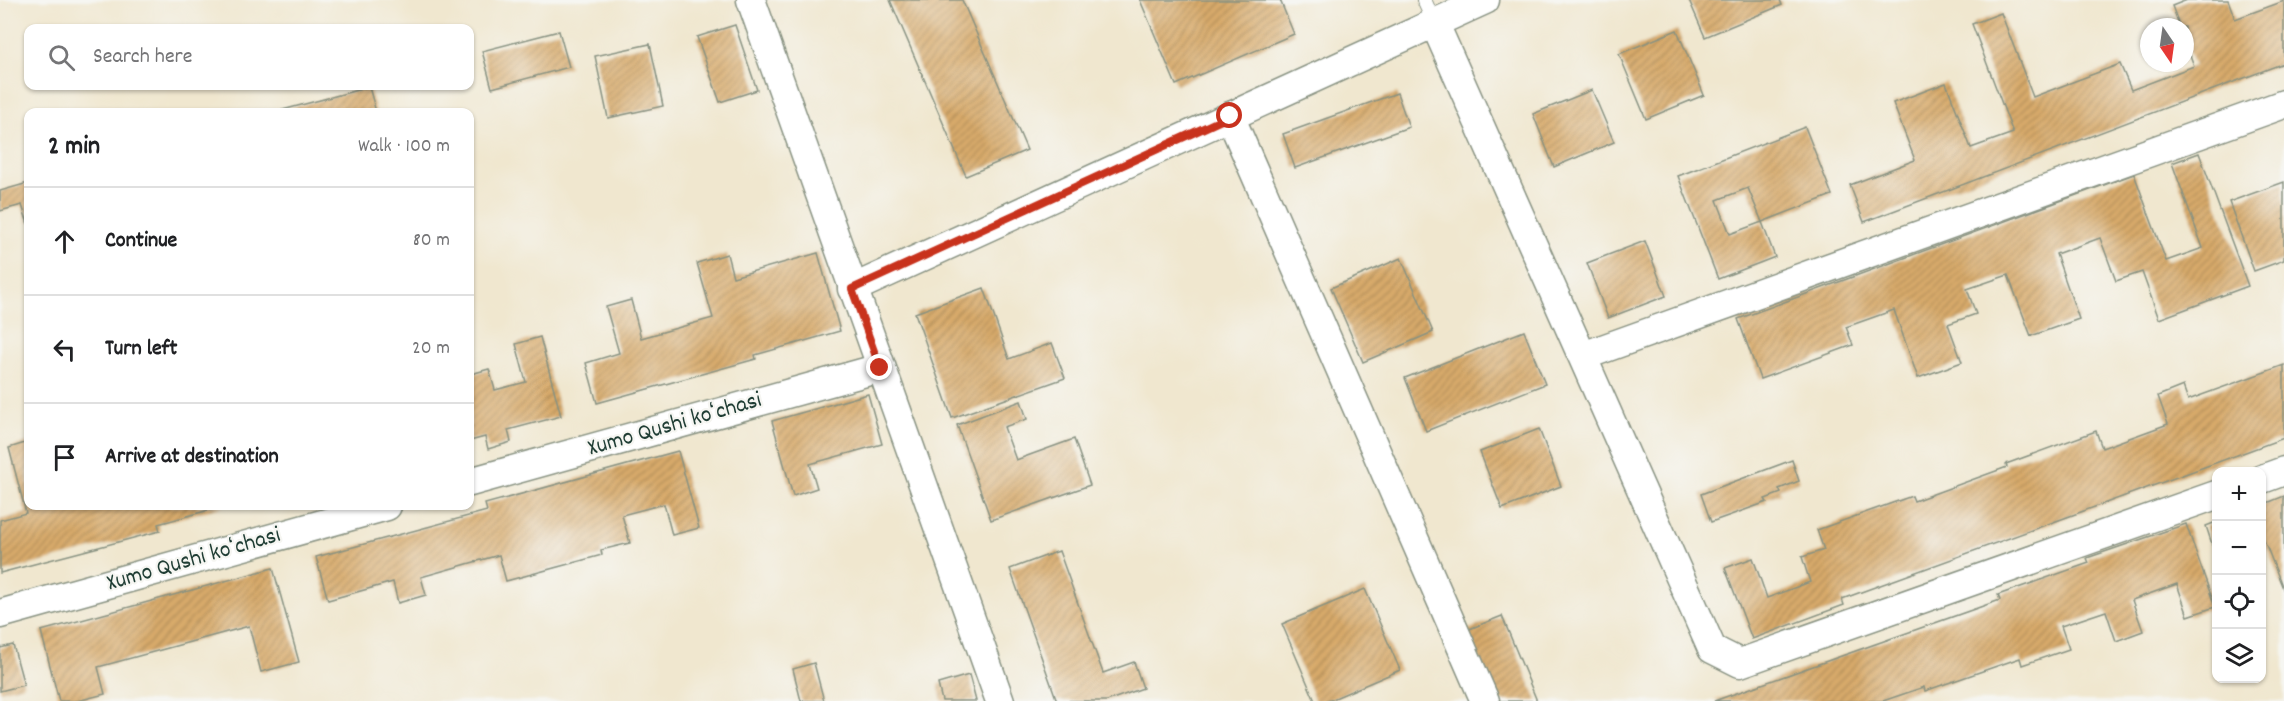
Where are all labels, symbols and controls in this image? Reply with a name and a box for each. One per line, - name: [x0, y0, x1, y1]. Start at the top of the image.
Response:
- north arrow: [2140, 18, 2194, 72]
- search box: [24, 24, 474, 90]
- icon: search: [45, 41, 78, 74]
- text: Search here: [93, 42, 192, 73]
- route start: [1216, 102, 1242, 128]
- text: 2 min: [48, 129, 100, 166]
- text: Walk · 100 m: [358, 133, 450, 161]
- icon: ahead: [48, 225, 81, 258]
- text: Continue: [105, 226, 177, 257]
- text: 80 m: [413, 227, 450, 255]
- icon: left: [48, 333, 81, 366]
- text: Turn left: [105, 334, 177, 365]
- text: 20 m: [412, 335, 450, 363]
- route end: [866, 354, 892, 380]
- street label: Xumo Qushi koʻchasi: [584, 384, 766, 466]
- icon: arrive: [48, 441, 81, 474]
- text: Arrive at destination: [105, 442, 279, 473]
- map controls: [2212, 467, 2266, 683]
- button: +: [2212, 467, 2266, 521]
- street label: Xumo Qushi koʻchasi: [103, 519, 285, 601]
- button: −: [2212, 521, 2266, 575]
- button: locate: [2212, 575, 2266, 629]
- button: layers: [2212, 629, 2266, 683]

